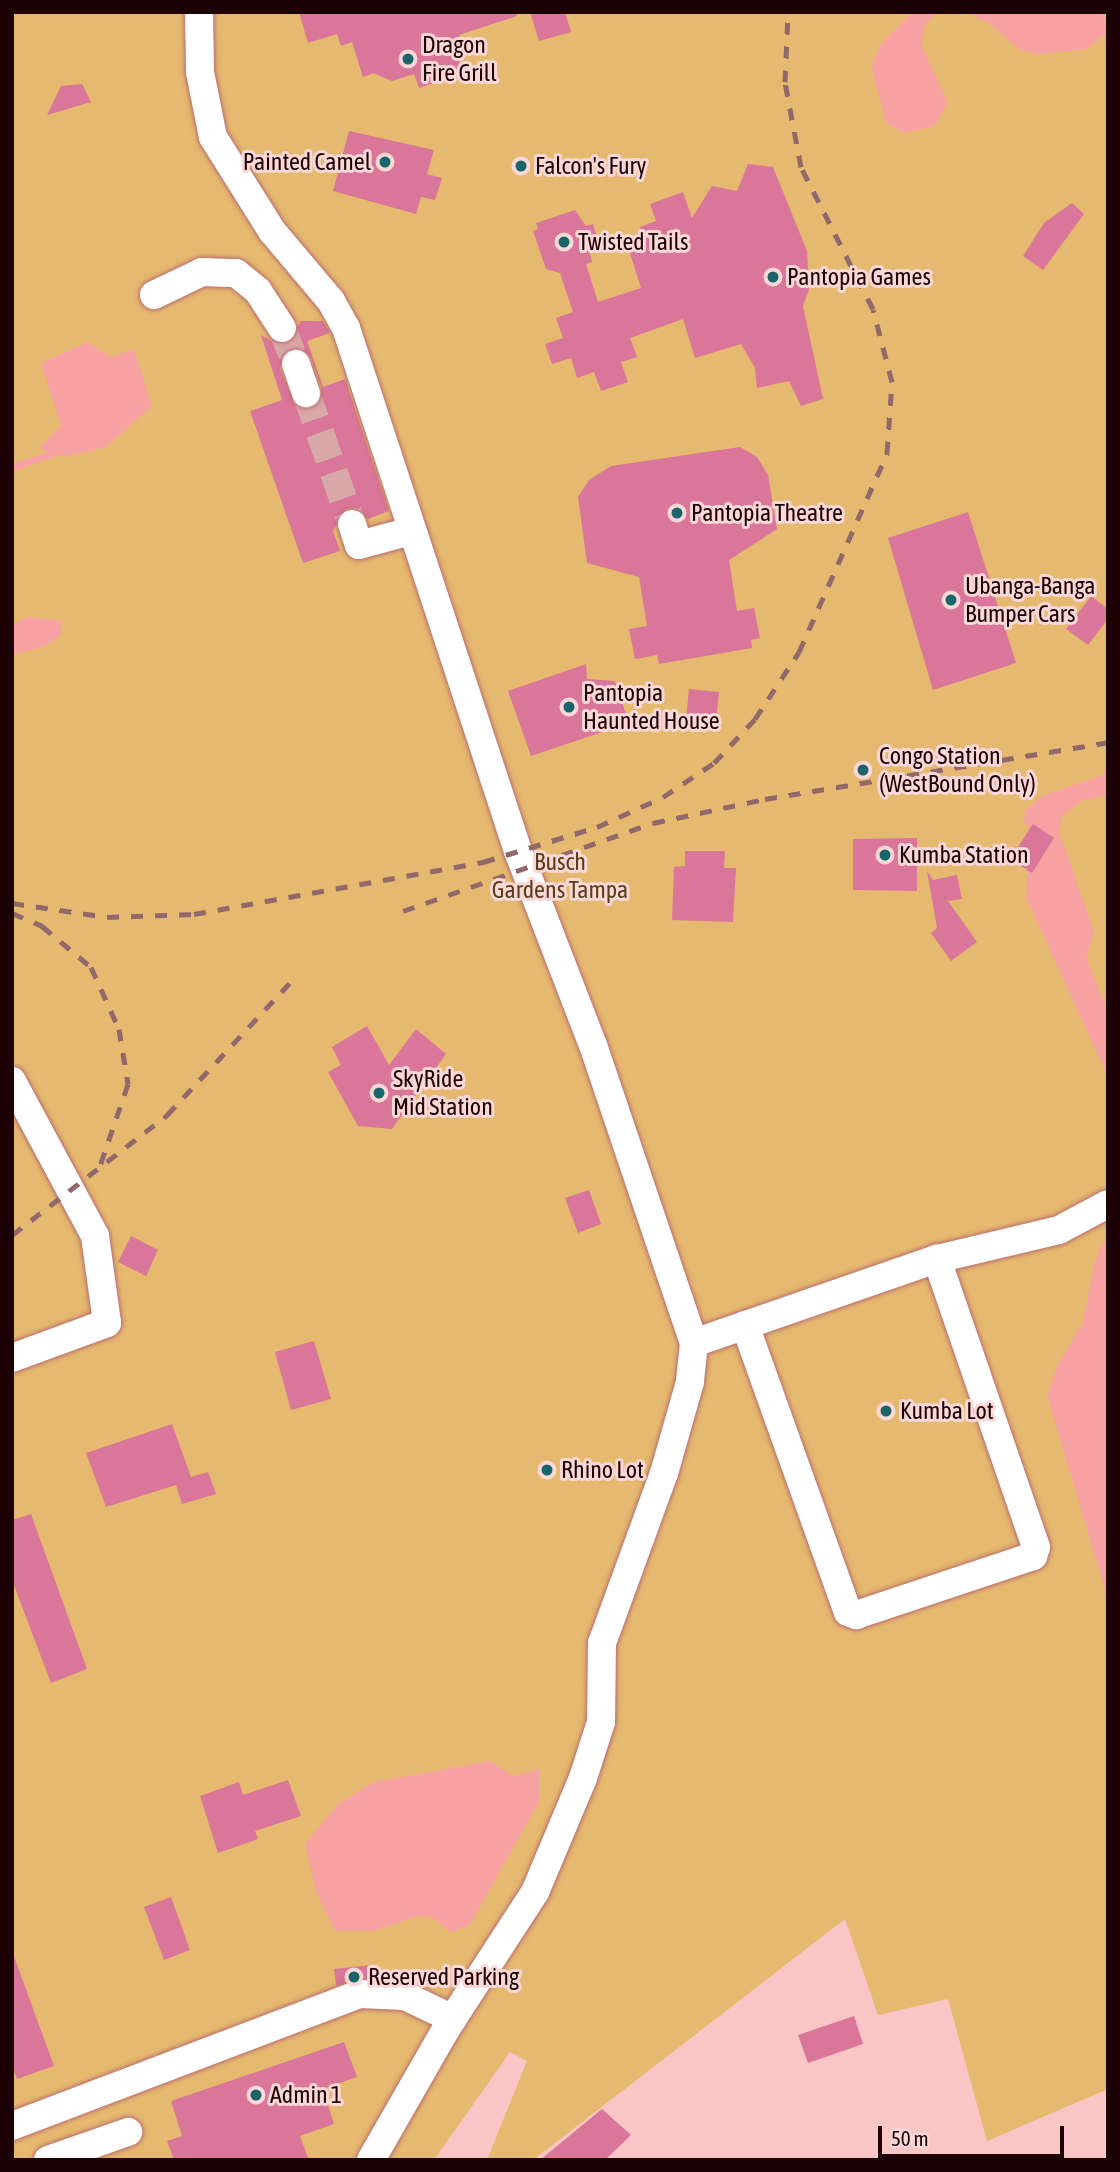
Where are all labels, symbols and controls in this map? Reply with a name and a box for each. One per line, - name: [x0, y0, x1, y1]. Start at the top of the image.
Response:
- place label: Dragon Fire Grill: [422, 31, 496, 87]
- marker: Dragon Fire Grill: [400, 51, 416, 67]
- place label: Painted Camel: [243, 148, 371, 176]
- place label: Falcon's Fury: [535, 152, 646, 180]
- marker: Painted Camel: [377, 154, 393, 170]
- marker: Falcon's Fury: [513, 158, 529, 174]
- place label: Twisted Tails: [578, 228, 688, 256]
- marker: Twisted Tails: [556, 234, 572, 250]
- place label: Pantopia Games: [787, 263, 931, 291]
- marker: Pantopia Games: [765, 269, 781, 285]
- place label: Pantopia Theatre: [691, 499, 843, 527]
- marker: Pantopia Theatre: [669, 505, 685, 521]
- place label: Ubanga-Banga Bumper Cars: [965, 572, 1096, 628]
- marker: Ubanga-Banga Bumper Cars: [943, 592, 959, 608]
- place label: Pantopia Haunted House: [583, 679, 720, 735]
- marker: Pantopia Haunted House: [561, 699, 577, 715]
- place label: Congo Station (WestBound Only): [879, 742, 1036, 798]
- marker: Congo Station (WestBound Only): [853, 760, 873, 780]
- place label: Kumba Station: [899, 841, 1029, 869]
- marker: Kumba Station: [877, 847, 893, 863]
- park label: Busch Gardens Tampa: [492, 848, 628, 904]
- place label: SkyRide Mid Station: [393, 1065, 493, 1121]
- marker: SkyRide Mid Station: [371, 1085, 387, 1101]
- place label: Kumba Lot: [900, 1397, 994, 1425]
- marker: Kumba Lot: [878, 1403, 894, 1419]
- place label: Rhino Lot: [561, 1456, 644, 1484]
- marker: Rhino Lot: [539, 1462, 555, 1478]
- place label: Reserved Parking: [368, 1963, 519, 1991]
- marker: Reserved Parking: [346, 1969, 362, 1985]
- place label: Admin 1: [270, 2081, 342, 2109]
- marker: Admin 1: [248, 2087, 264, 2103]
- scale bar: [882, 2112, 1068, 2156]
- text: 50 m: [891, 2126, 929, 2150]

